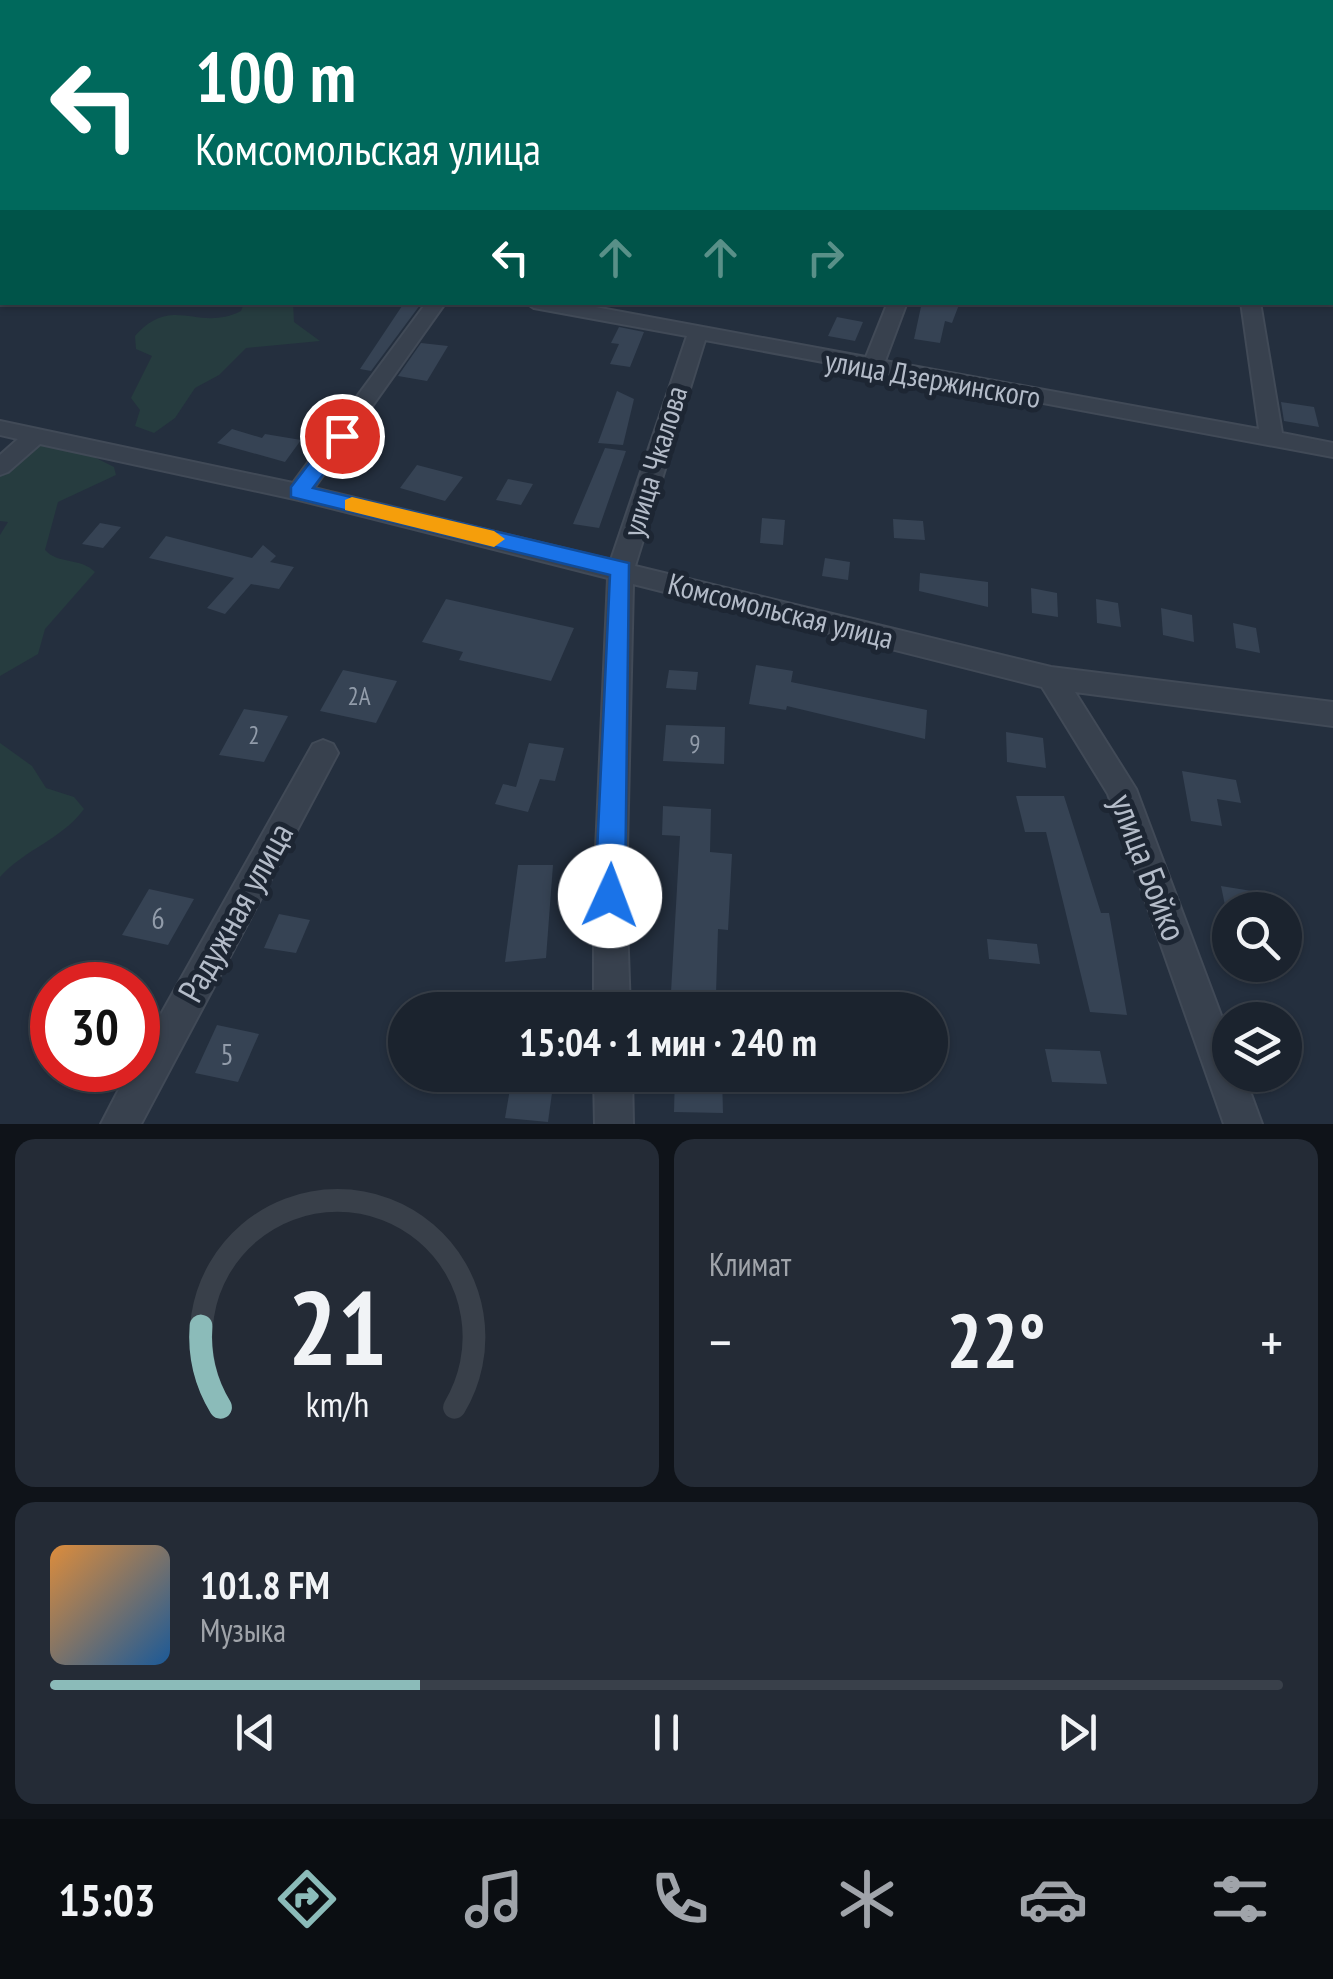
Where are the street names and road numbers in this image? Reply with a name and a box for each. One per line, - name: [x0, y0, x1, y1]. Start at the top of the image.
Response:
- street label: улица Дзержинского: [822, 340, 1044, 416]
- street label: улица Чкалова: [613, 381, 695, 541]
- street label: Комсомольская улица: [664, 563, 898, 657]
- street label: улица Бойко: [1100, 787, 1198, 947]
- street label: Радужная улица: [167, 814, 303, 1010]

